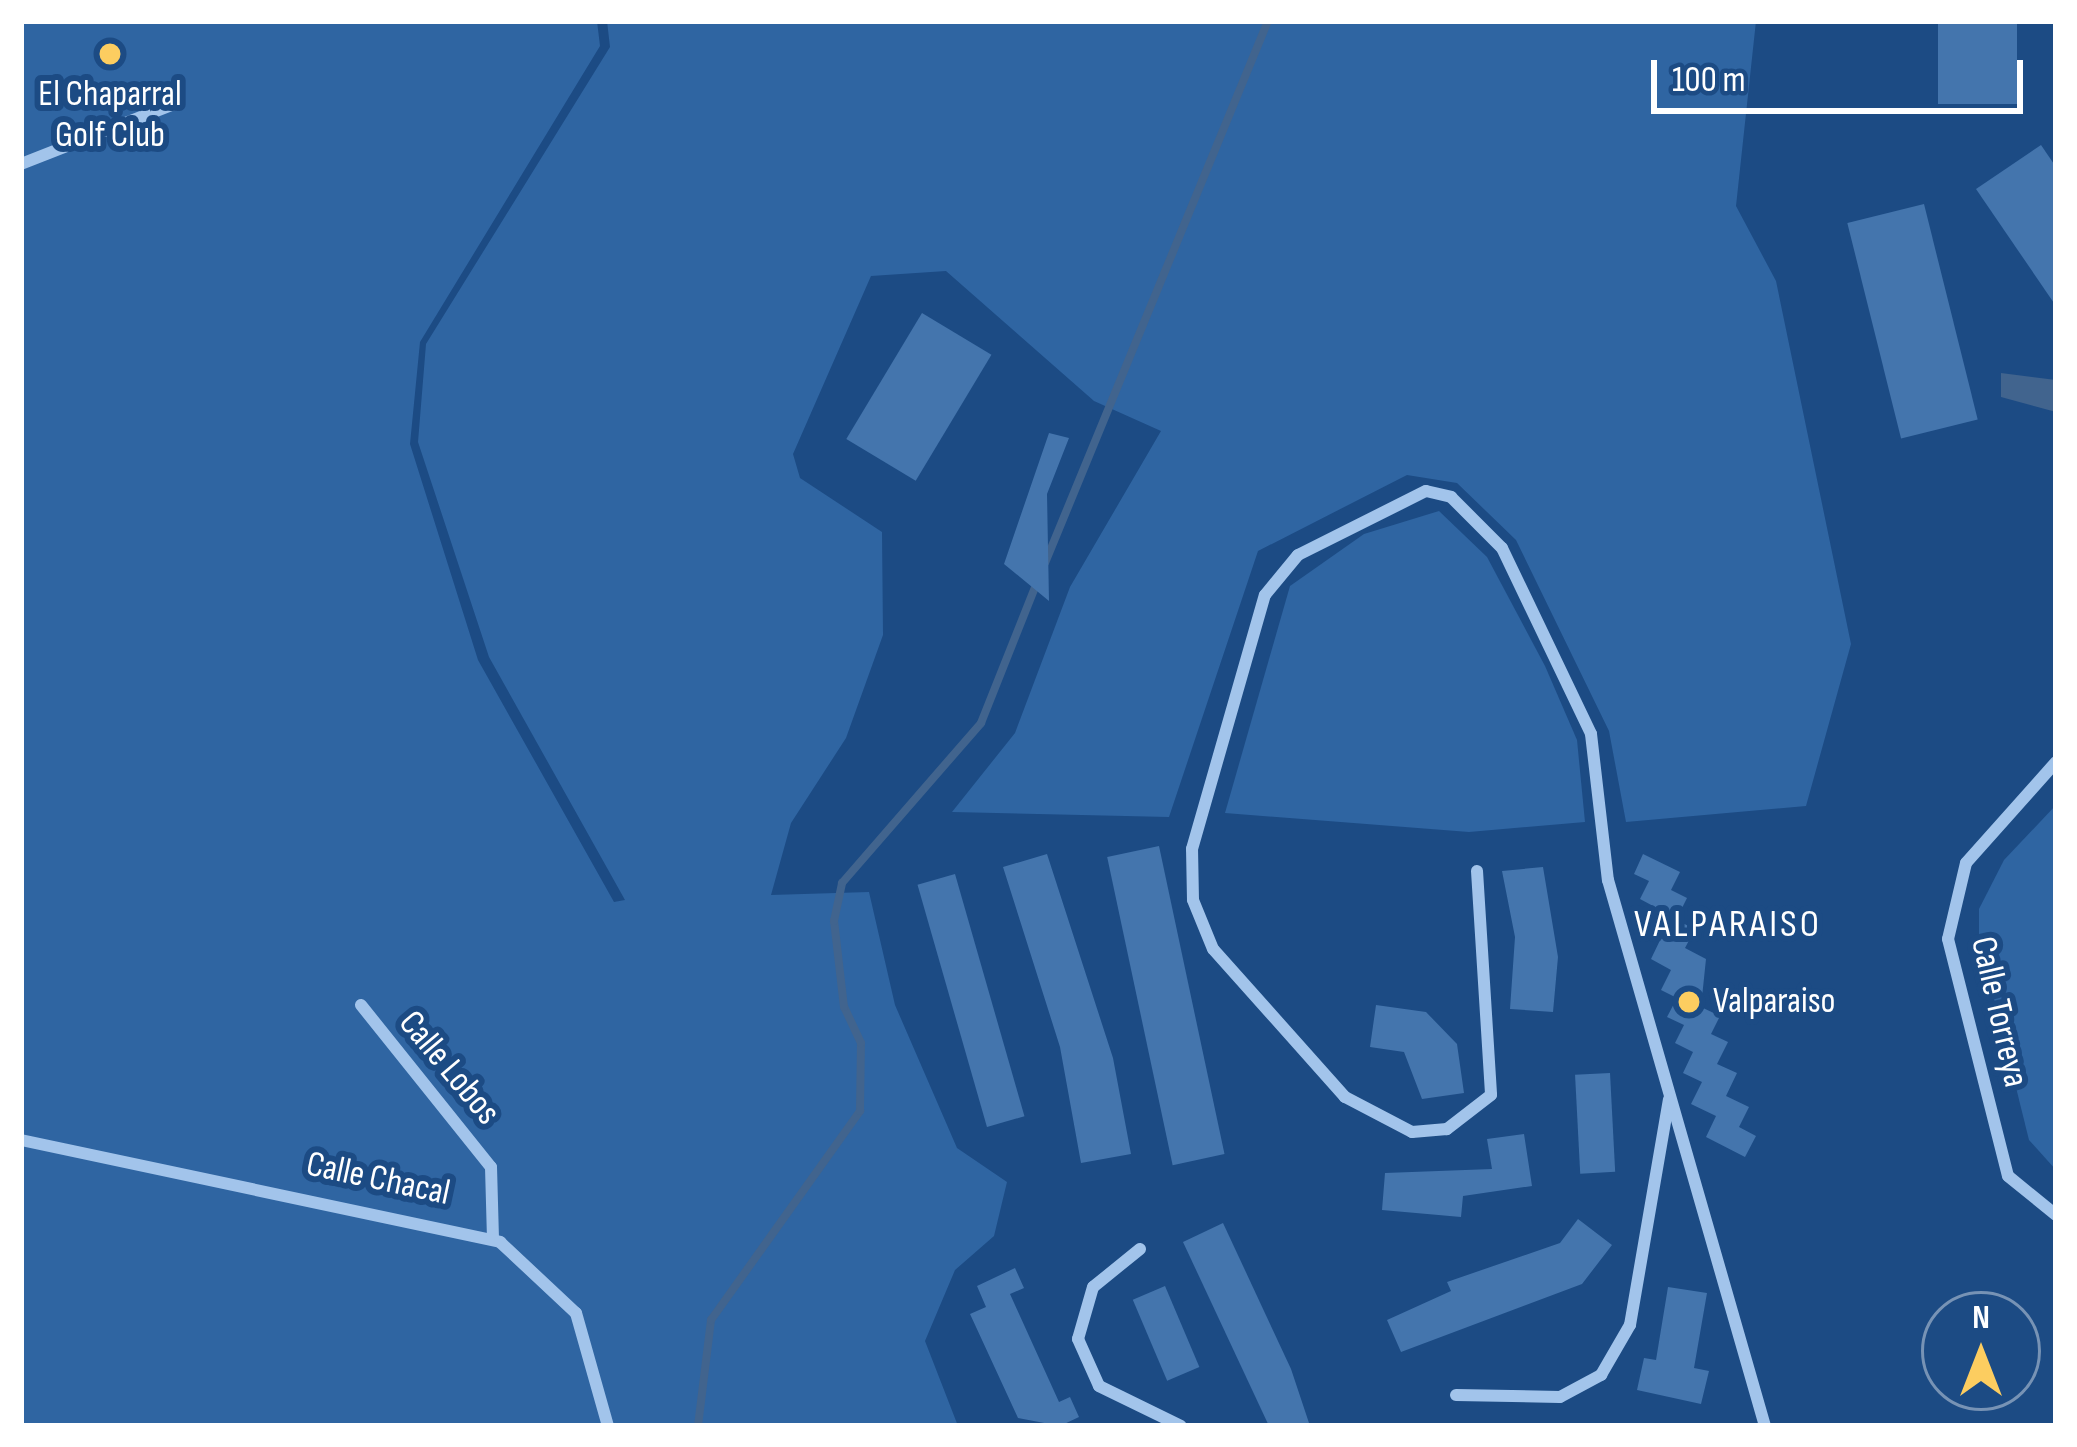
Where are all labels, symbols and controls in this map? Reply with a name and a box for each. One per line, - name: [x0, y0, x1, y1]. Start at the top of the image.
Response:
- scale bar: [1657, 36, 2029, 110]
- marker: El Chaparral Golf Club: [97, 41, 123, 67]
- text: 100 m: [1672, 59, 1746, 102]
- place label: El Chaparral Golf Club: [38, 72, 182, 157]
- district label: VALPARAISO: [1634, 902, 1822, 948]
- street label: Calle Torreya: [1961, 933, 2037, 1091]
- place label: Valparaiso: [1713, 980, 1836, 1024]
- marker: Valparaiso: [1676, 989, 1702, 1015]
- street label: Calle Lobos: [389, 1002, 509, 1134]
- street label: Calle Chacal: [302, 1143, 454, 1215]
- north arrow: [1921, 1291, 2041, 1411]
- text: N: [1972, 1298, 1990, 1338]

